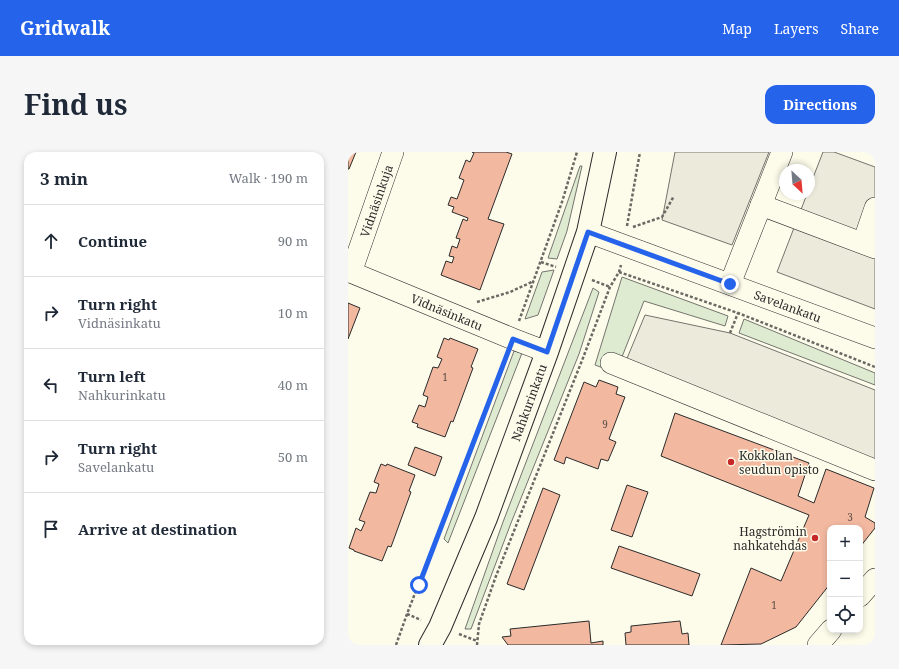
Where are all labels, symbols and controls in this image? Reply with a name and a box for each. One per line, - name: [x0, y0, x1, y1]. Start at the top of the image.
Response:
- text: Gridwalk: [20, 15, 110, 41]
- text: Map: [722, 19, 752, 38]
- text: Layers: [774, 19, 819, 38]
- text: Share: [841, 19, 879, 38]
- text: Find us: [24, 85, 128, 123]
- button: Directions: [765, 85, 875, 124]
- street label: Vidnäsinkuja: [356, 162, 397, 239]
- north arrow: [779, 164, 815, 200]
- text: 3 min: [40, 167, 88, 190]
- text: Walk · 190 m: [229, 169, 308, 187]
- icon: ahead: [40, 230, 62, 252]
- text: Continue: [78, 231, 147, 251]
- text: 90 m: [278, 232, 308, 250]
- route end: [721, 275, 739, 293]
- street label: Savelankatu: [752, 286, 824, 326]
- street label: Vidnäsinkatu: [408, 289, 486, 334]
- text: Turn right: [78, 294, 157, 314]
- icon: right: [40, 302, 62, 324]
- text: 10 m: [278, 304, 308, 322]
- text: Vidnäsinkatu: [78, 314, 161, 332]
- street label: Nahkurinkatu: [506, 361, 551, 443]
- text: Turn left: [78, 366, 146, 386]
- house number: 1: [442, 370, 448, 384]
- icon: left: [40, 374, 62, 396]
- text: 40 m: [278, 376, 308, 394]
- text: Nahkurinkatu: [78, 386, 166, 404]
- house number: 9: [602, 417, 608, 431]
- text: Turn right: [78, 438, 157, 458]
- icon: right: [40, 446, 62, 468]
- place label: Kokkolan seudun opisto: [739, 447, 819, 478]
- text: 50 m: [278, 448, 308, 466]
- marker: Kokkolan seudun opisto: [726, 457, 736, 467]
- text: Savelankatu: [78, 458, 154, 476]
- house number: 3: [847, 510, 853, 524]
- icon: arrive: [40, 518, 62, 540]
- text: Arrive at destination: [78, 519, 237, 539]
- place label: Hagströmin nahkatehdas: [733, 523, 807, 554]
- map controls: [827, 525, 863, 633]
- button: +: [827, 525, 863, 561]
- marker: Hagströmin nahkatehdas: [810, 533, 820, 543]
- button: −: [827, 561, 863, 597]
- route start: [410, 576, 428, 594]
- button: locate: [827, 597, 863, 633]
- house number: 1: [771, 598, 777, 612]

